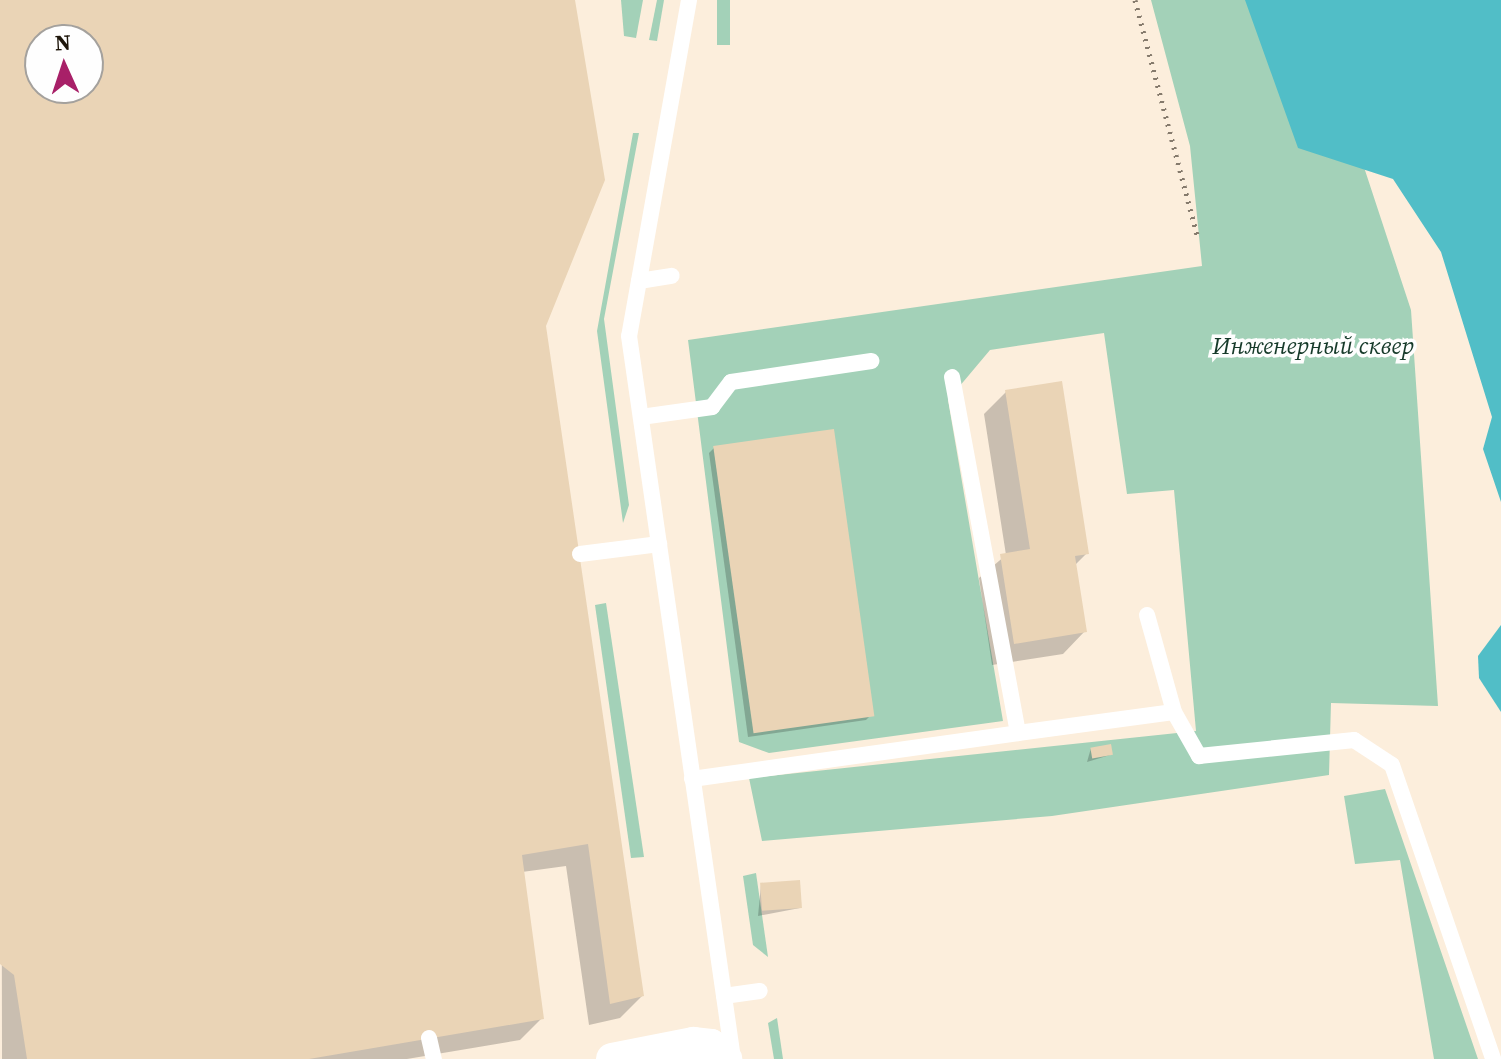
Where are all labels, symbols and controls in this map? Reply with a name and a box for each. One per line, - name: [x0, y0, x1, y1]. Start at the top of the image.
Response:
- north arrow: [24, 24, 104, 104]
- text: N: [54, 27, 72, 57]
- park label: Инженерный сквер: [1212, 332, 1414, 360]

